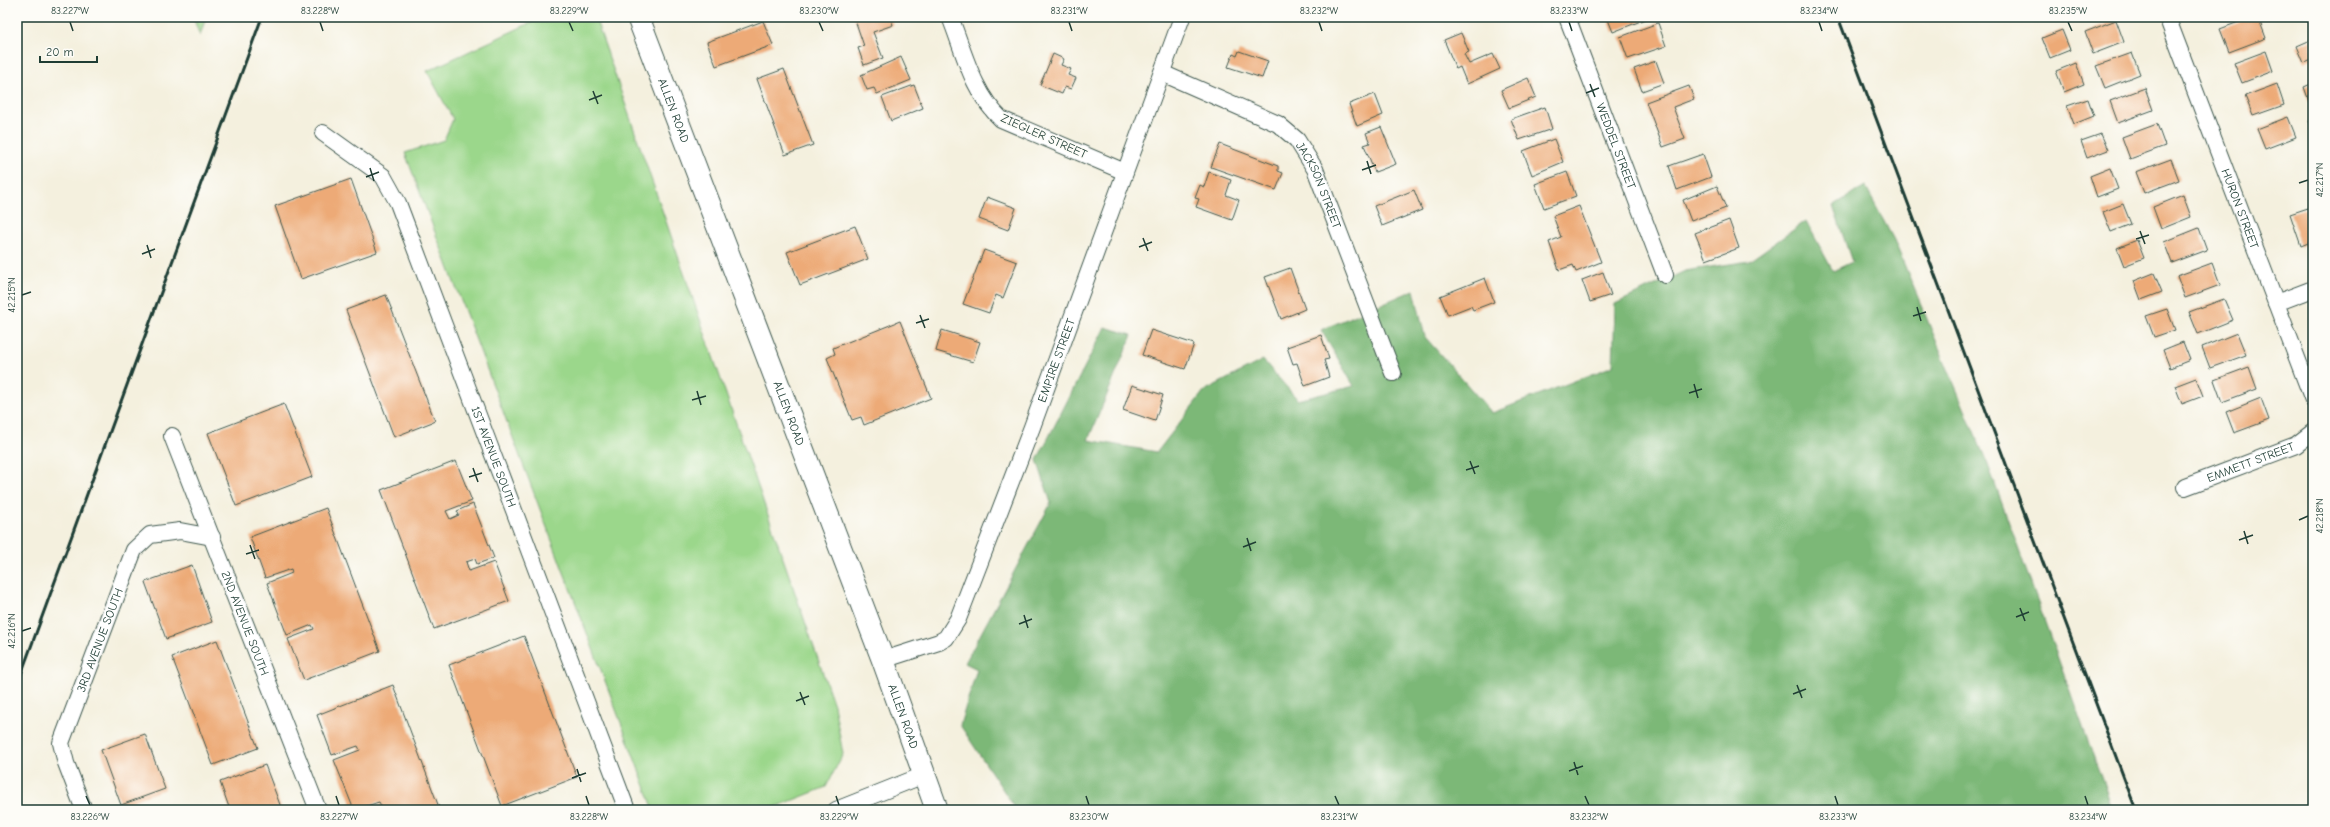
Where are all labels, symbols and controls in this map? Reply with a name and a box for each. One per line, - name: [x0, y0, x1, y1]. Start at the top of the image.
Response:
- text: 83.227°W: [51, 5, 89, 17]
- text: 83.228°W: [301, 5, 340, 17]
- text: 83.229°W: [550, 5, 589, 17]
- text: 83.230°W: [799, 5, 839, 17]
- text: 83.231°W: [1050, 5, 1088, 17]
- text: 83.232°W: [1300, 5, 1339, 17]
- text: 83.233°W: [1550, 5, 1588, 17]
- text: 83.234°W: [1800, 5, 1838, 17]
- text: 83.235°W: [2049, 5, 2088, 17]
- scale bar: [40, 38, 97, 64]
- text: 20 m: [46, 45, 74, 59]
- street label: ALLEN ROAD: [655, 76, 692, 145]
- street label: WEDDEL STREET: [1593, 101, 1639, 192]
- street label: ZIEGLER STREET: [999, 111, 1090, 162]
- street label: JACKSON STREET: [1293, 139, 1344, 231]
- text: 42.217°N: [2314, 163, 2326, 197]
- street label: HURON STREET: [2218, 167, 2262, 251]
- text: 42.215°N: [6, 277, 18, 313]
- street label: EMPIRE STREET: [1035, 316, 1078, 404]
- street label: ALLEN ROAD: [770, 379, 808, 447]
- street label: 1ST AVENUE SOUTH: [468, 404, 519, 509]
- street label: EMMETT STREET: [2205, 439, 2297, 485]
- text: 42.218°N: [2314, 499, 2326, 534]
- street label: 2ND AVENUE SOUTH: [218, 569, 272, 677]
- street label: 3RD AVENUE SOUTH: [74, 586, 126, 694]
- text: 42.216°N: [6, 613, 18, 649]
- street label: ALLEN ROAD: [885, 682, 921, 751]
- text: 83.226°W: [71, 811, 110, 823]
- text: 83.227°W: [320, 811, 358, 823]
- text: 83.228°W: [570, 811, 609, 823]
- text: 83.229°W: [820, 811, 859, 823]
- text: 83.230°W: [1069, 811, 1109, 823]
- text: 83.231°W: [1320, 811, 1358, 823]
- text: 83.232°W: [1570, 811, 1609, 823]
- text: 83.233°W: [1819, 811, 1857, 823]
- text: 83.234°W: [2069, 811, 2107, 823]

